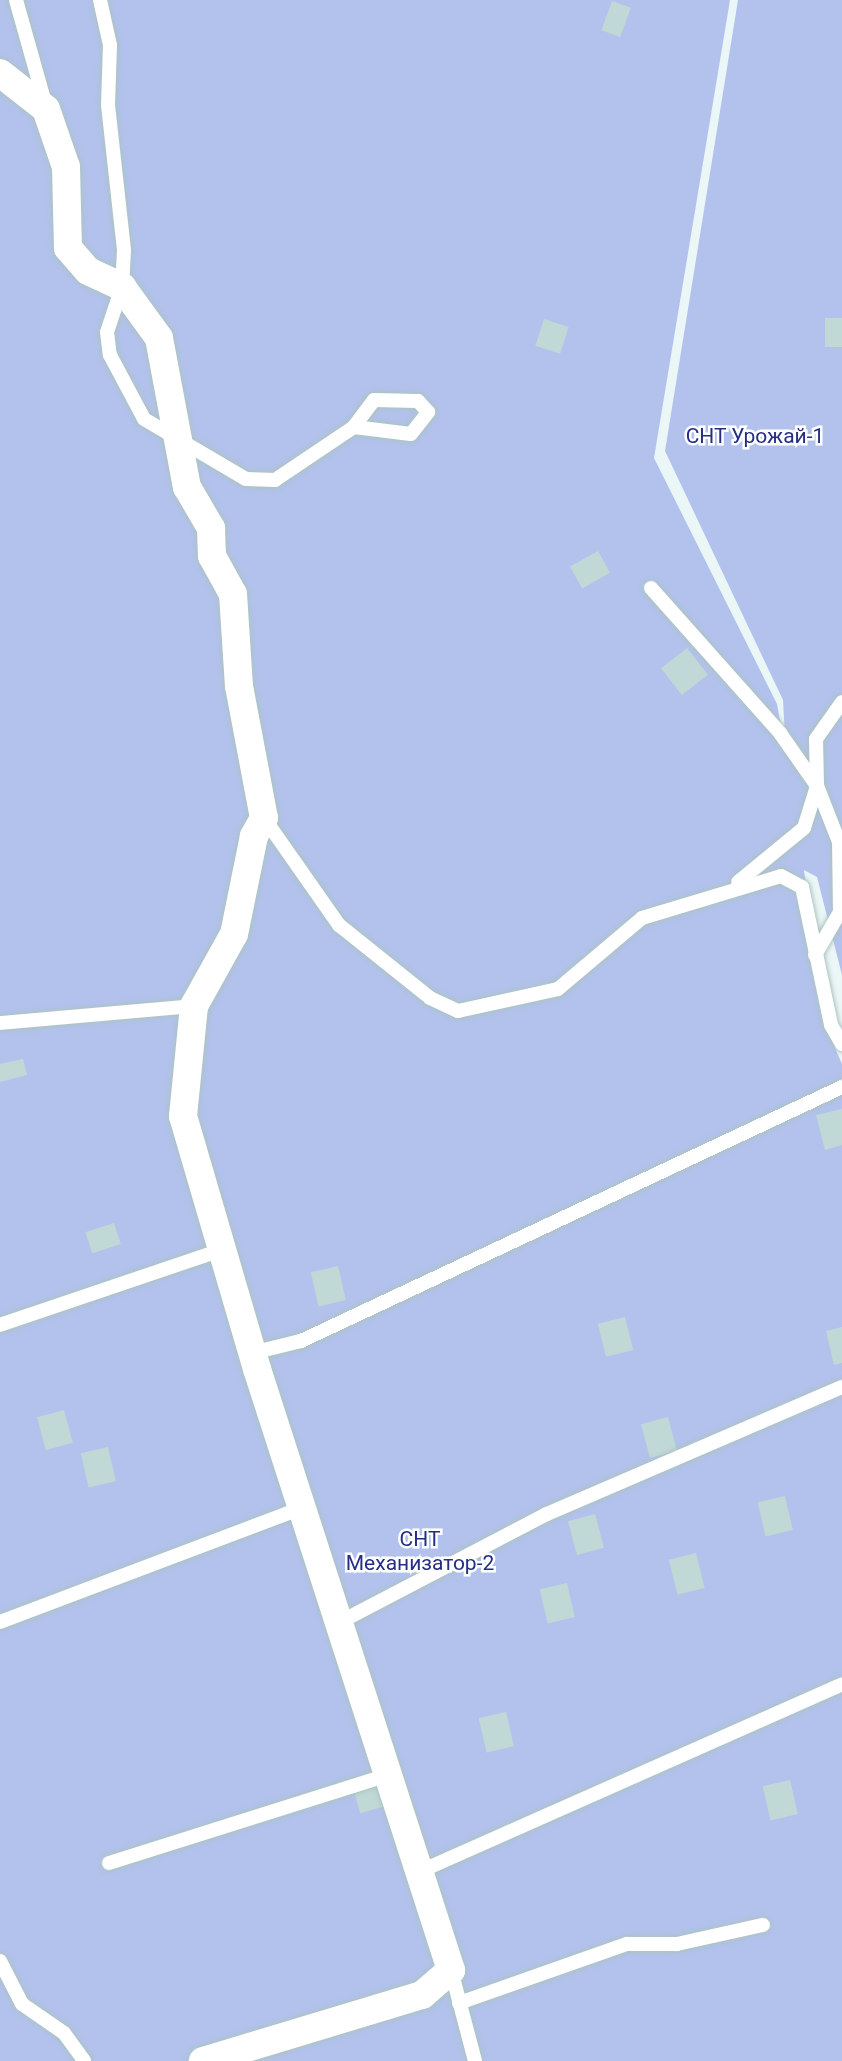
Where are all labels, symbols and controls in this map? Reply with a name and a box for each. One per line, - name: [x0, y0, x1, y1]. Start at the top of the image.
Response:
- park label: СНТ Урожай-1: [685, 423, 825, 449]
- park label: СНТ Механизатор-2: [346, 1526, 494, 1576]

